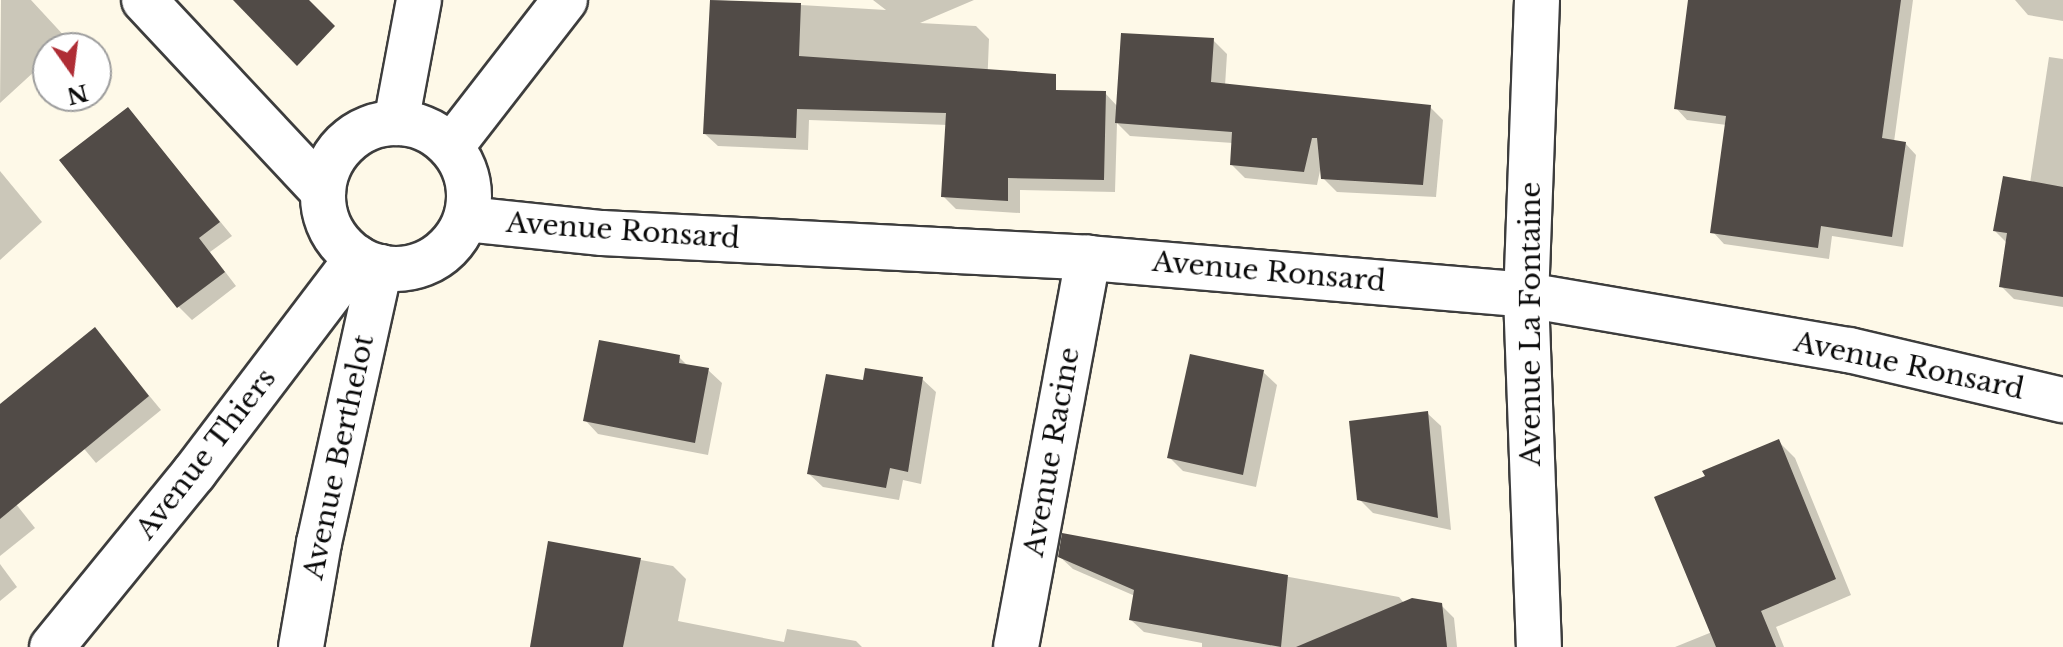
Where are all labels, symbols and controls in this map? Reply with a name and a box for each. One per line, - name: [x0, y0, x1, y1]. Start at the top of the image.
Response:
- north arrow: [32, 32, 112, 112]
- text: N: [64, 78, 91, 109]
- street label: Avenue La Fontaine: [1514, 182, 1548, 466]
- street label: Avenue Ronsard: [505, 206, 741, 256]
- street label: Avenue Ronsard: [1151, 245, 1387, 299]
- street label: Avenue Ronsard: [1791, 325, 2027, 407]
- street label: Avenue Berthelot: [297, 332, 381, 582]
- street label: Avenue Racine: [1017, 345, 1087, 559]
- street label: Avenue Thiers: [129, 362, 283, 546]

